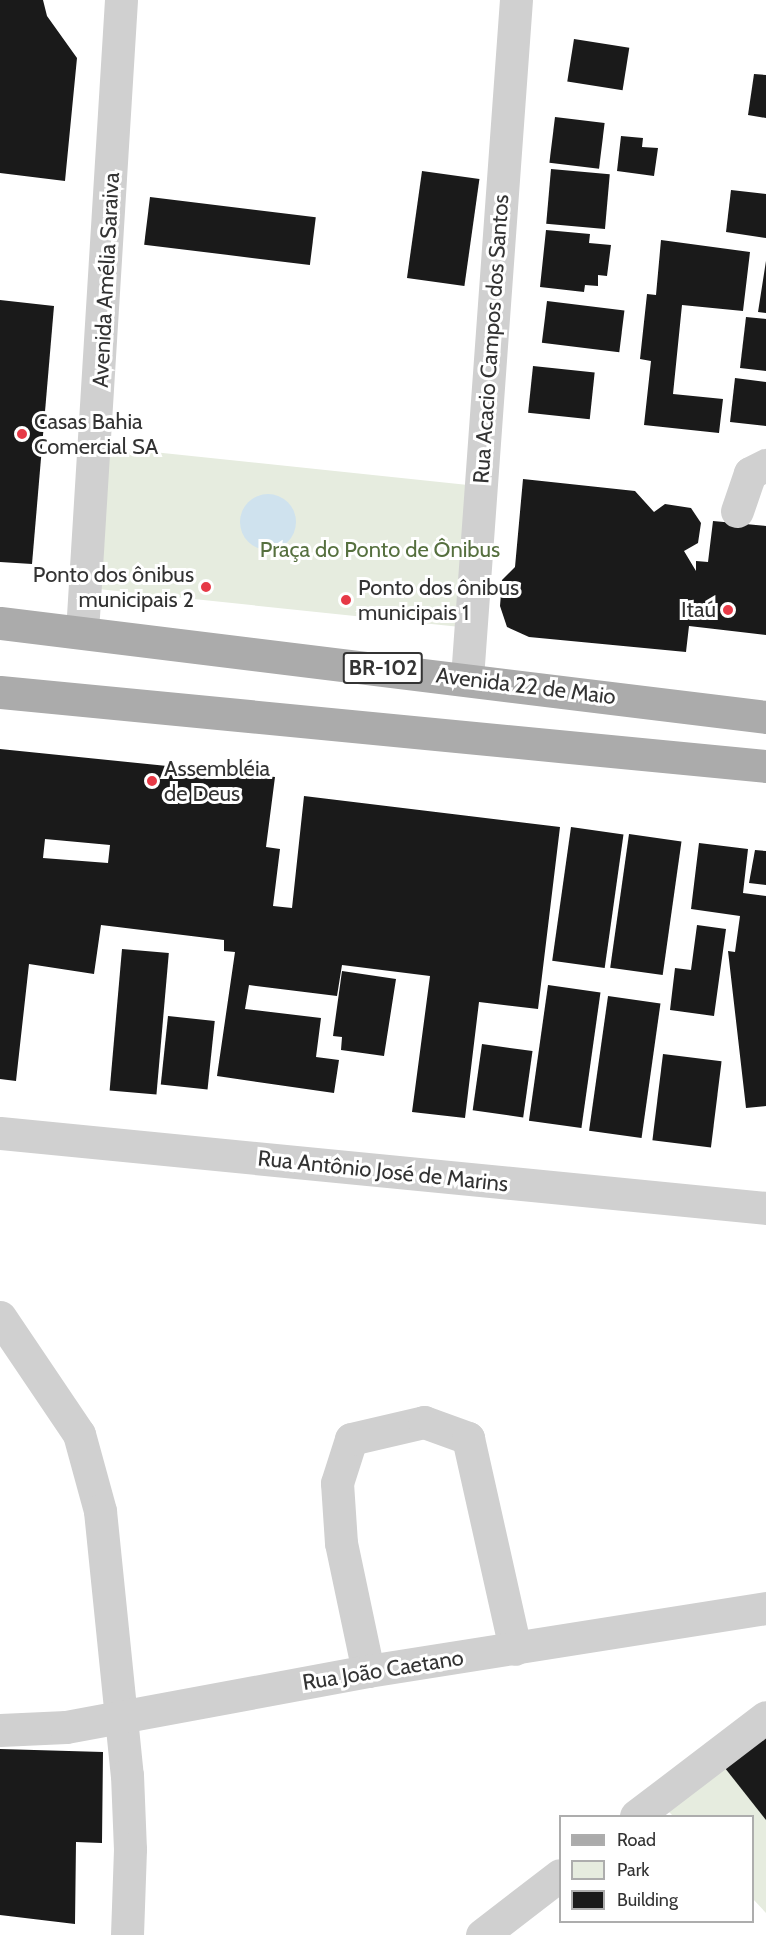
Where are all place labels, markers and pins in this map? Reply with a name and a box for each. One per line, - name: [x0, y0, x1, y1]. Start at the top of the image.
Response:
- place label: Casas Bahia Comercial SA: [34, 408, 158, 460]
- marker: Casas Bahia Comercial SA: [15, 427, 29, 441]
- place label: Ponto dos ônibus municipais 2: [33, 561, 194, 612]
- place label: Ponto dos ônibus municipais 1: [358, 574, 519, 626]
- marker: Ponto dos ônibus municipais 2: [199, 580, 213, 594]
- marker: Ponto dos ônibus municipais 1: [339, 593, 353, 607]
- place label: Itaú: [681, 597, 716, 623]
- marker: Itaú: [721, 603, 735, 617]
- place label: Assembléia de Deus: [164, 755, 270, 806]
- marker: Assembléia de Deus: [145, 774, 159, 788]

